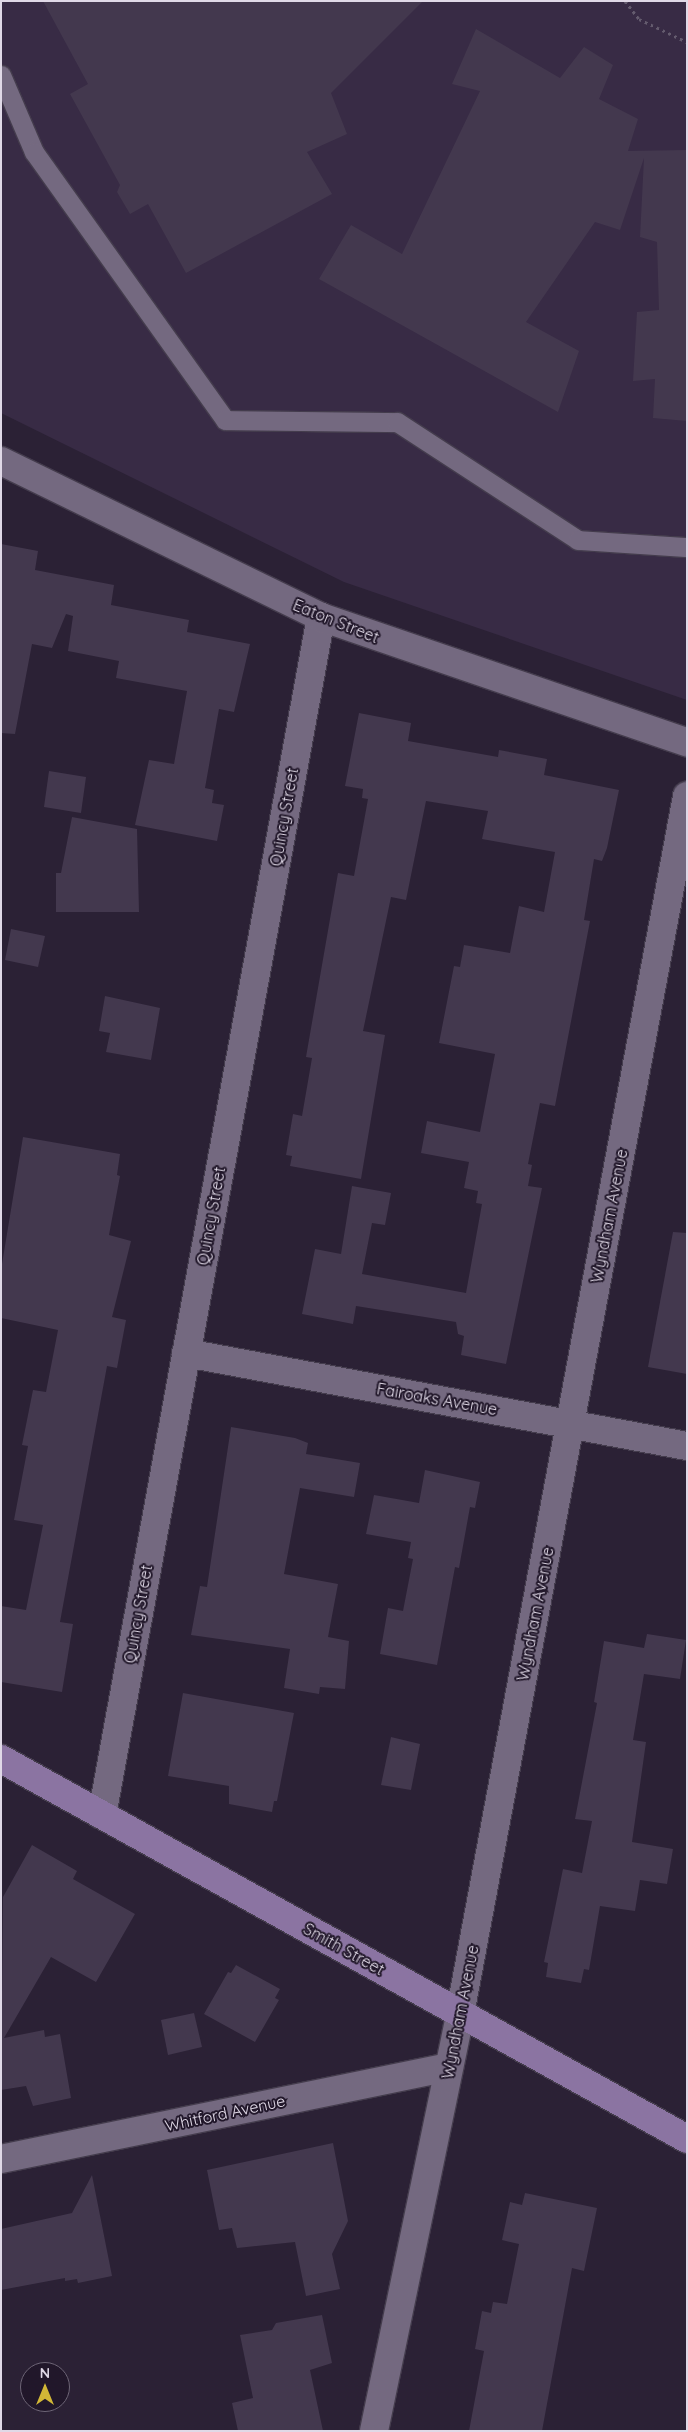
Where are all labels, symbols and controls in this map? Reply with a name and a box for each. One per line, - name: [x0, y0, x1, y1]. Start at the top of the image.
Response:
- street label: Eaton Street: [290, 595, 382, 647]
- street label: Quincy Street: [266, 766, 302, 868]
- street label: Wyndham Avenue: [587, 1147, 631, 1285]
- street label: Quincy Street: [193, 1165, 229, 1267]
- street label: Fairoaks Avenue: [375, 1379, 499, 1419]
- street label: Wyndham Avenue: [513, 1545, 557, 1683]
- street label: Quincy Street: [120, 1563, 156, 1665]
- street label: Smith Street: [300, 1919, 388, 1979]
- street label: Wyndham Avenue: [438, 1943, 482, 2081]
- street label: Whitford Avenue: [163, 2091, 287, 2135]
- north arrow: [20, 2362, 70, 2412]
- text: N: [40, 2364, 50, 2382]

